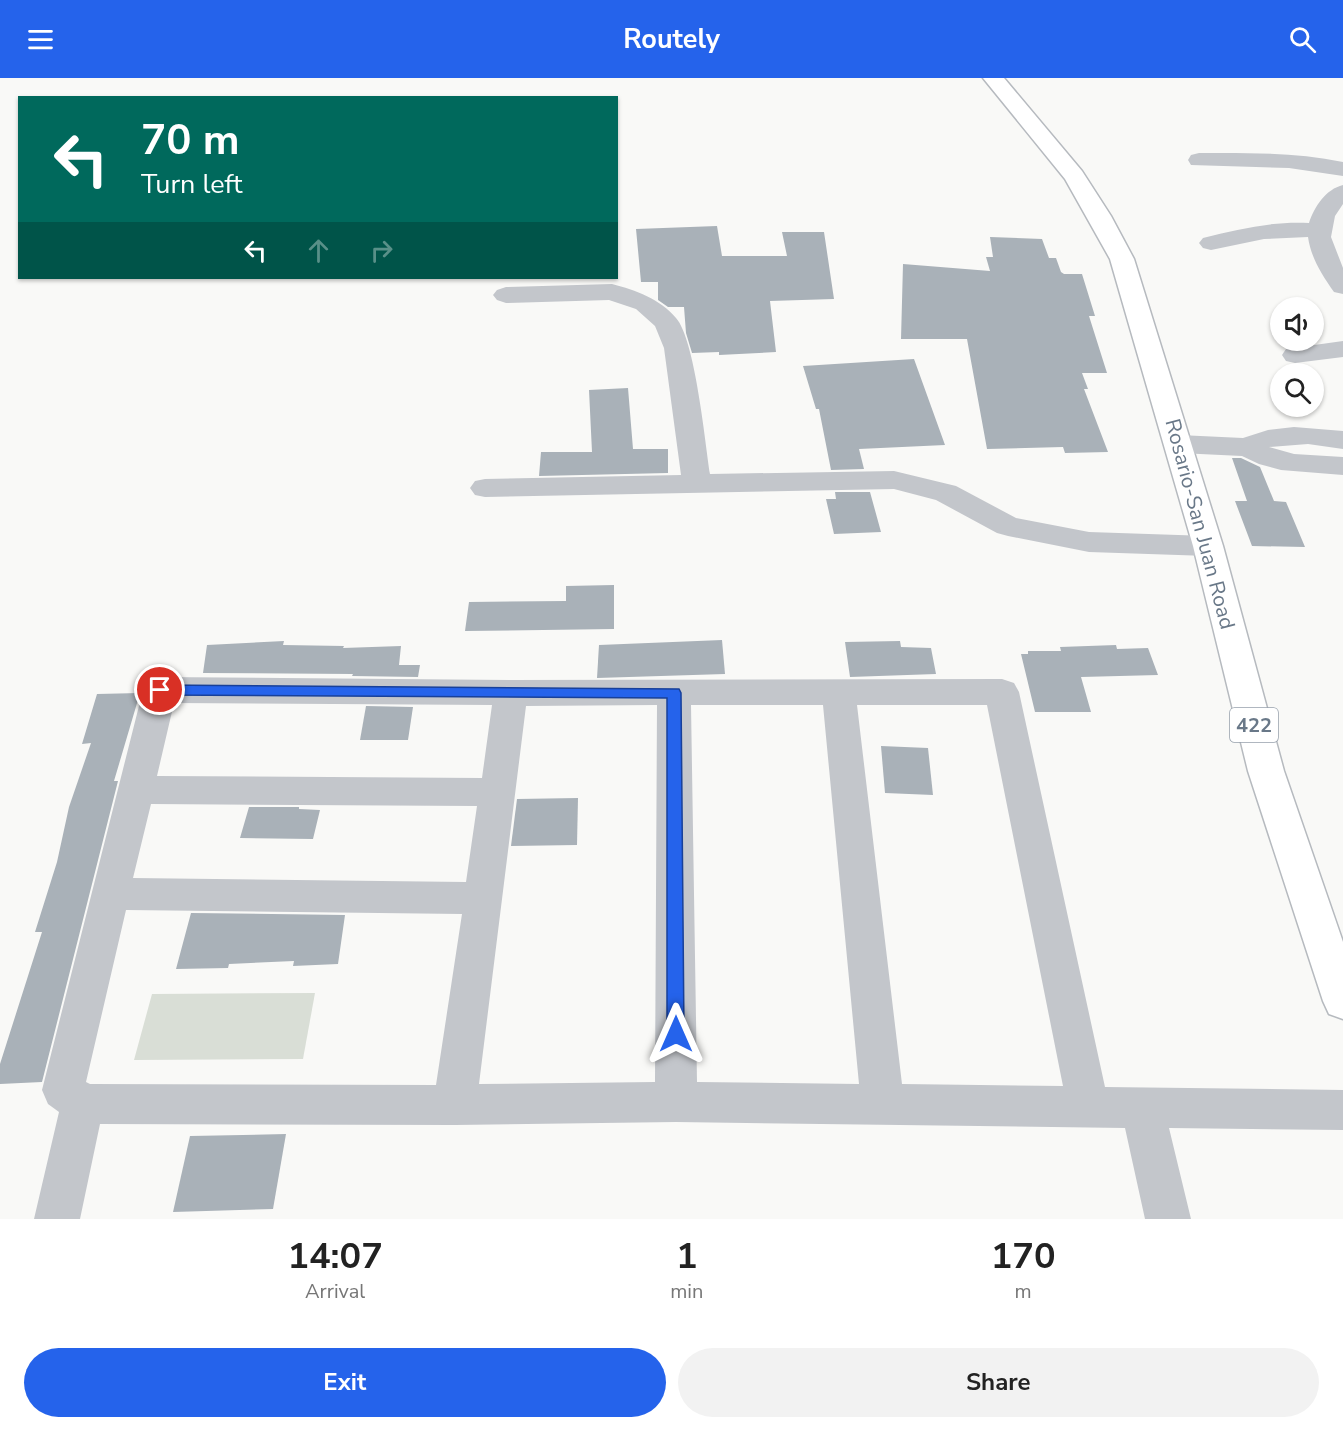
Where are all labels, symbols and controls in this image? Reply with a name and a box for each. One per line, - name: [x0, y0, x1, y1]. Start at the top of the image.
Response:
- text: Routely: [623, 21, 720, 58]
- icon: menu: [24, 23, 57, 56]
- icon: search: [1286, 23, 1319, 56]
- text: 70 m: [141, 112, 240, 169]
- icon: left: [42, 120, 120, 198]
- text: Turn left: [141, 166, 242, 203]
- icon: left: [239, 234, 272, 267]
- icon: ahead: [302, 234, 335, 267]
- icon: right: [365, 234, 398, 267]
- map controls: [1270, 297, 1324, 417]
- button: sound: [1270, 297, 1324, 351]
- button: search: [1270, 363, 1324, 417]
- street label: Rosario-San Juan Road: [1158, 416, 1242, 632]
- pin: [134, 664, 185, 715]
- icon: arrive: [143, 673, 176, 706]
- road number: 422: [1230, 708, 1278, 742]
- position arrow: [644, 1002, 708, 1066]
- text: 14:07: [287, 1232, 383, 1281]
- text: 1: [676, 1232, 698, 1281]
- text: 170: [991, 1232, 1056, 1281]
- text: Arrival: [305, 1278, 365, 1305]
- text: min: [670, 1278, 703, 1305]
- text: m: [1015, 1278, 1032, 1305]
- button: Exit: [24, 1348, 666, 1417]
- button: Share: [678, 1348, 1319, 1417]

